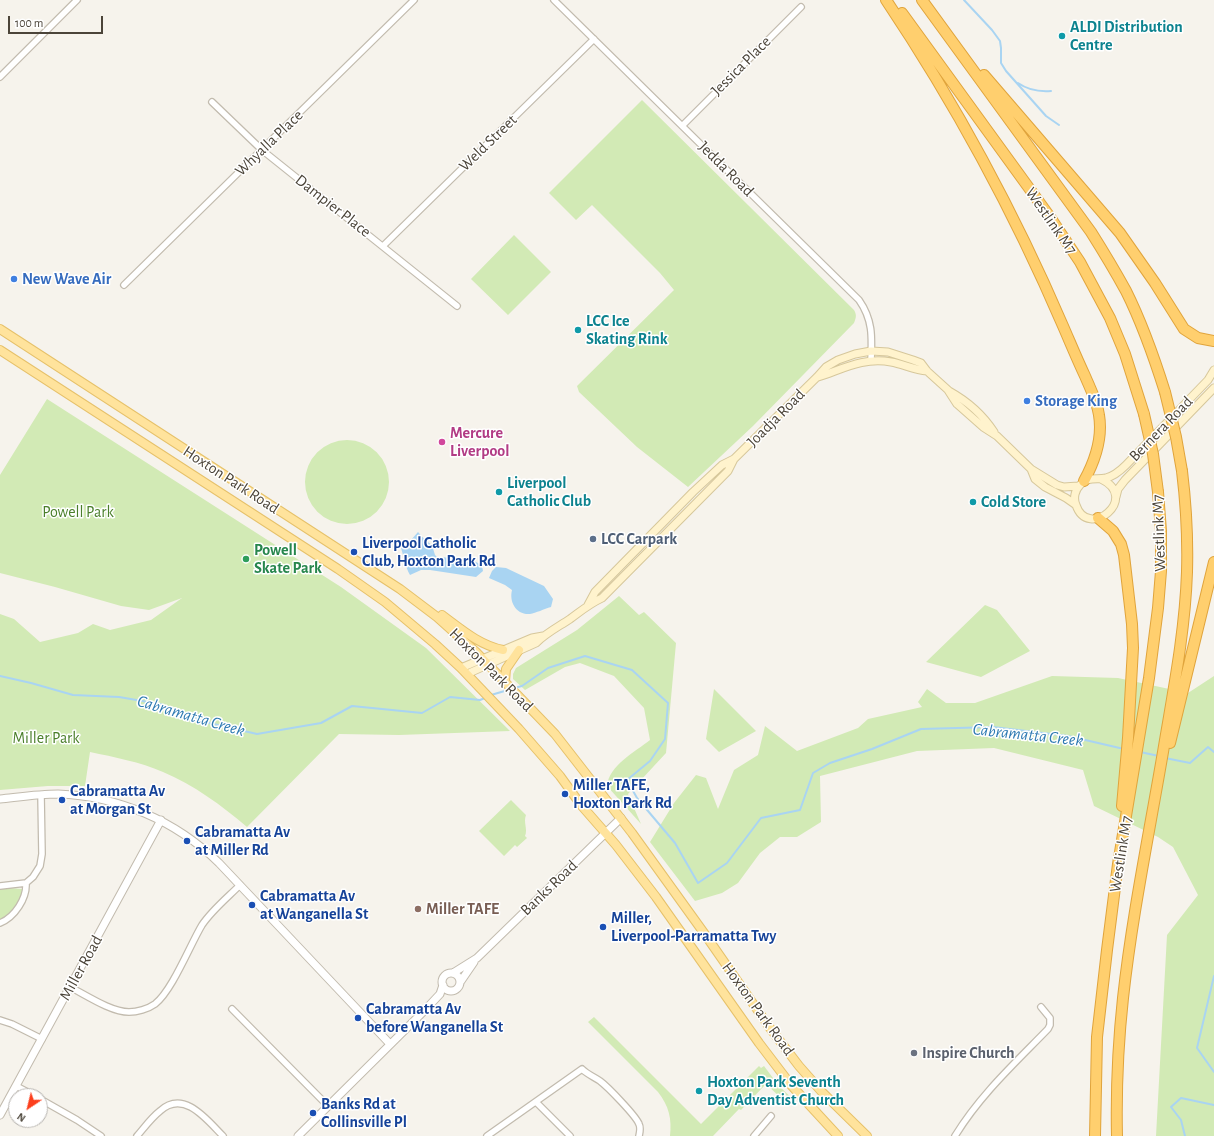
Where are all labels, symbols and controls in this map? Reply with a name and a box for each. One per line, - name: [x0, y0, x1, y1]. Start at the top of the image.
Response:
- scale bar: [10, 8, 105, 34]
- text: 100 m: [15, 17, 43, 29]
- place label: ALDI Distribution Centre: [1070, 17, 1183, 55]
- marker: ALDI Distribution Centre: [1057, 31, 1067, 41]
- street label: Jessica Place: [707, 32, 775, 100]
- street label: Whyalla Place: [231, 106, 307, 180]
- street label: Weld Street: [455, 111, 521, 175]
- street label: Jedda Road: [694, 137, 758, 201]
- street label: Dampier Place: [291, 170, 375, 242]
- street label: Westlink M7: [1021, 184, 1081, 258]
- place label: New Wave Air: [22, 269, 111, 289]
- marker: New Wave Air: [9, 274, 19, 284]
- place label: LCC Ice Skating Rink: [586, 311, 668, 349]
- marker: LCC Ice Skating Rink: [573, 325, 583, 335]
- street label: Joadja Road: [743, 385, 809, 451]
- place label: Storage King: [1035, 391, 1117, 411]
- street label: Bernera Road: [1125, 392, 1197, 466]
- marker: Storage King: [1022, 396, 1032, 406]
- place label: Mercure Liverpool: [450, 423, 509, 461]
- marker: Mercure Liverpool: [437, 437, 447, 447]
- street label: Hoxton Park Road: [179, 442, 283, 518]
- place label: Liverpool Catholic Club: [507, 473, 591, 511]
- marker: Liverpool Catholic Club: [494, 487, 504, 497]
- place label: Cold Store: [981, 492, 1046, 512]
- street label: Westlink M7: [1148, 494, 1170, 572]
- marker: Cold Store: [968, 497, 978, 507]
- park label: Powell Park: [42, 502, 114, 522]
- place label: LCC Carpark: [601, 529, 677, 549]
- place label: Liverpool Catholic Club, Hoxton Park Rd: [362, 533, 496, 571]
- marker: LCC Carpark: [588, 534, 598, 544]
- place label: Powell Skate Park: [254, 540, 322, 578]
- marker: Liverpool Catholic Club, Hoxton Park Rd: [349, 547, 359, 557]
- marker: Powell Skate Park: [241, 554, 251, 564]
- street label: Hoxton Park Road: [445, 624, 537, 716]
- water label: Cabramatta Creek: [135, 691, 247, 741]
- water label: Cabramatta Creek: [972, 719, 1084, 751]
- park label: Miller Park: [12, 728, 80, 748]
- place label: Miller TAFE, Hoxton Park Rd: [573, 775, 672, 813]
- place label: Cabramatta Av at Morgan St: [70, 781, 165, 819]
- marker: Miller TAFE, Hoxton Park Rd: [560, 789, 570, 799]
- marker: Cabramatta Av at Morgan St: [57, 795, 67, 805]
- street label: Westlink M7: [1105, 814, 1137, 894]
- place label: Cabramatta Av at Miller Rd: [195, 822, 290, 860]
- marker: Cabramatta Av at Miller Rd: [182, 836, 192, 846]
- street label: Banks Road: [517, 856, 581, 920]
- place label: Cabramatta Av at Wanganella St: [260, 886, 368, 924]
- place label: Miller TAFE: [426, 899, 499, 919]
- marker: Cabramatta Av at Wanganella St: [247, 900, 257, 910]
- marker: Miller TAFE: [413, 904, 423, 914]
- place label: Miller, Liverpool-Parramatta Twy: [611, 908, 776, 946]
- marker: Miller, Liverpool-Parramatta Twy: [598, 922, 608, 932]
- street label: Miller Road: [55, 932, 107, 1004]
- street label: Hoxton Park Road: [718, 959, 798, 1059]
- place label: Cabramatta Av before Wanganella St: [366, 999, 503, 1037]
- marker: Cabramatta Av before Wanganella St: [353, 1013, 363, 1023]
- place label: Inspire Church: [922, 1043, 1015, 1063]
- marker: Inspire Church: [909, 1048, 919, 1058]
- place label: Hoxton Park Seventh Day Adventist Church: [707, 1072, 844, 1110]
- marker: Hoxton Park Seventh Day Adventist Church: [694, 1086, 704, 1096]
- north arrow: [8, 1088, 48, 1128]
- place label: Banks Rd at Collinsville Pl: [321, 1094, 407, 1132]
- marker: Banks Rd at Collinsville Pl: [308, 1108, 318, 1118]
- text: N: [15, 1111, 28, 1124]

